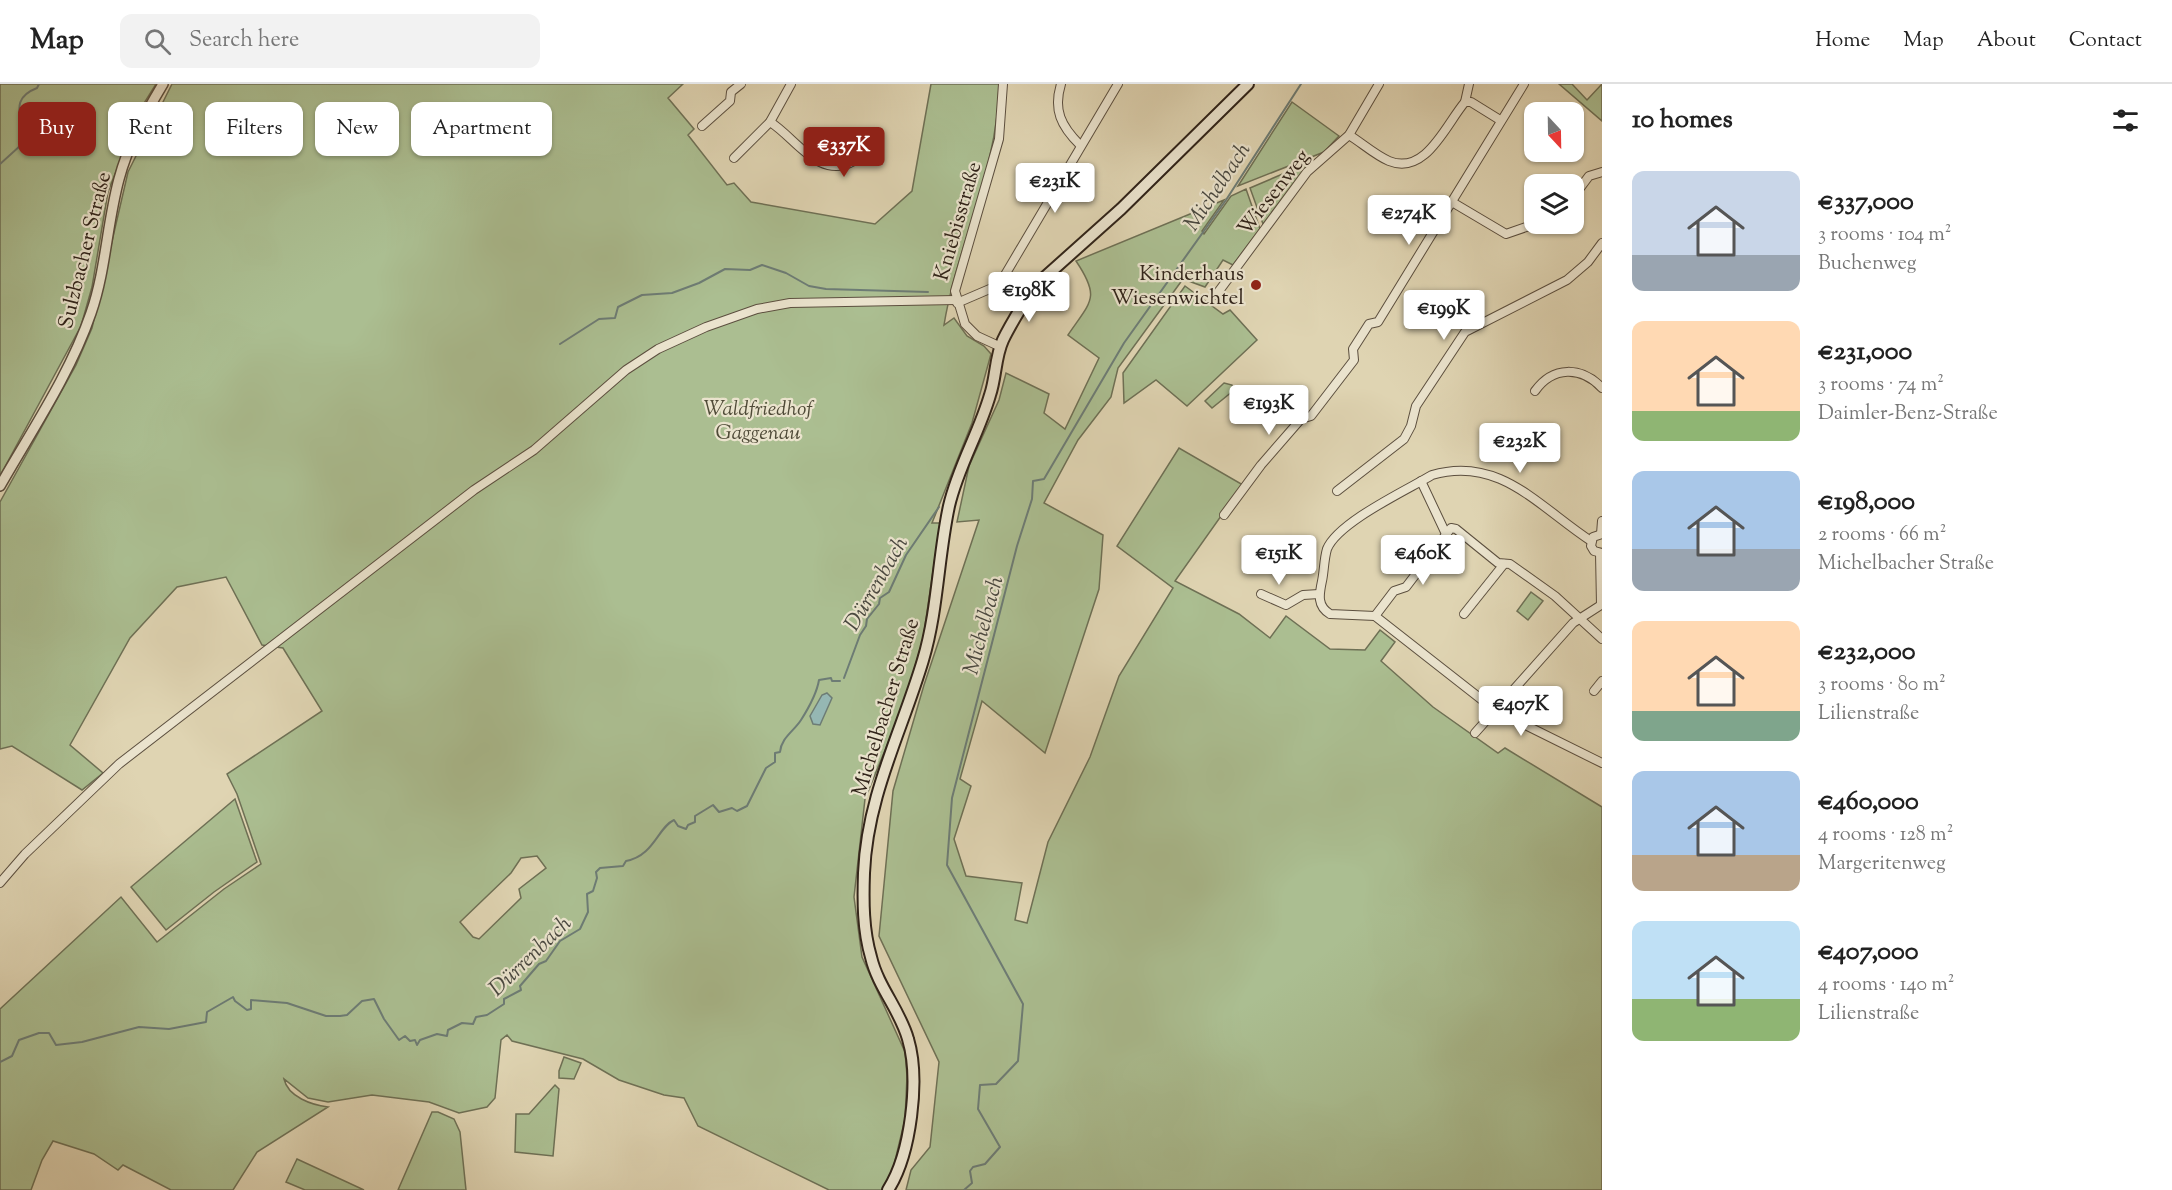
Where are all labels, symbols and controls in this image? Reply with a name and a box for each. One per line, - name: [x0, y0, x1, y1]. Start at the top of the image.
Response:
- search box: [120, 14, 540, 68]
- text: Map: [30, 21, 84, 61]
- icon: search: [141, 25, 174, 58]
- text: Search here: [189, 25, 299, 57]
- text: Home: [1815, 26, 1870, 56]
- text: Map: [1903, 26, 1944, 56]
- text: About: [1977, 26, 2036, 56]
- text: Contact: [2069, 26, 2142, 56]
- chip: Buy: [18, 102, 96, 156]
- chip: Rent: [108, 102, 193, 156]
- chip: Filters: [205, 102, 303, 156]
- chip: New: [315, 102, 399, 156]
- chip: Apartment: [411, 102, 552, 156]
- north arrow: [1524, 102, 1584, 162]
- map controls: [1524, 102, 1584, 234]
- text: 10 homes: [1632, 102, 1733, 139]
- icon: filters: [2109, 104, 2142, 137]
- pin: €337K: [802, 127, 886, 178]
- text: €337K: [818, 132, 870, 161]
- water label: Michelbach: [1177, 137, 1260, 238]
- street label: Wiesenweg: [1231, 144, 1318, 243]
- street label: Kniebisstraße: [928, 158, 990, 285]
- pin: €231K: [1013, 163, 1097, 214]
- text: €231K: [1030, 168, 1080, 197]
- street label: Sulzbacher Straße: [52, 169, 120, 332]
- button: layers: [1524, 174, 1584, 234]
- text: €337,000: [1818, 184, 1914, 221]
- pin: €274K: [1367, 195, 1451, 246]
- icon: home: [1680, 195, 1752, 267]
- text: €274K: [1382, 200, 1436, 229]
- text: 3 rooms · 104 m²: [1818, 221, 1952, 250]
- text: Buchenweg: [1818, 250, 1917, 279]
- place label: Kinderhaus Wiesenwichtel: [1111, 260, 1244, 314]
- pin: €198K: [987, 272, 1071, 323]
- text: €198K: [1002, 277, 1056, 306]
- marker: Kinderhaus Wiesenwichtel: [1249, 278, 1263, 292]
- pin: €199K: [1402, 290, 1486, 341]
- text: €199K: [1418, 295, 1470, 324]
- text: €231,000: [1818, 334, 1912, 371]
- icon: home: [1680, 345, 1752, 417]
- text: 3 rooms · 74 m²: [1818, 371, 1944, 400]
- pin: €193K: [1227, 385, 1311, 436]
- text: €193K: [1243, 390, 1295, 419]
- park label: Waldfriedhof Gaggenau: [704, 395, 815, 449]
- text: Daimler-Benz-Straße: [1818, 400, 1998, 429]
- pin: €232K: [1478, 423, 1562, 474]
- text: €232K: [1493, 428, 1547, 457]
- text: €198,000: [1818, 484, 1915, 521]
- icon: home: [1680, 495, 1752, 567]
- text: 2 rooms · 66 m²: [1818, 521, 1946, 550]
- water label: Dürrenbach: [838, 531, 918, 638]
- pin: €151K: [1237, 535, 1321, 586]
- pin: €460K: [1381, 535, 1465, 586]
- text: €151K: [1255, 540, 1303, 569]
- text: €460K: [1395, 540, 1451, 569]
- text: Michelbacher Straße: [1818, 550, 1994, 579]
- water label: Michelbach: [956, 573, 1013, 679]
- street label: Michelbacher Straße: [846, 615, 928, 800]
- text: €232,000: [1818, 634, 1916, 671]
- icon: home: [1680, 645, 1752, 717]
- text: 3 rooms · 80 m²: [1818, 671, 1946, 700]
- pin: €407K: [1479, 686, 1563, 737]
- text: €407K: [1493, 691, 1549, 720]
- text: Lilienstraße: [1818, 700, 1919, 729]
- text: €460,000: [1818, 784, 1919, 821]
- icon: home: [1680, 795, 1752, 867]
- text: 4 rooms · 128 m²: [1818, 821, 1953, 850]
- text: Margeritenweg: [1818, 850, 1946, 879]
- water label: Dürrenbach: [482, 909, 580, 1005]
- text: €407,000: [1818, 934, 1918, 971]
- icon: home: [1680, 945, 1752, 1017]
- text: 4 rooms · 140 m²: [1818, 971, 1955, 1000]
- text: Lilienstraße: [1818, 1000, 1919, 1029]

